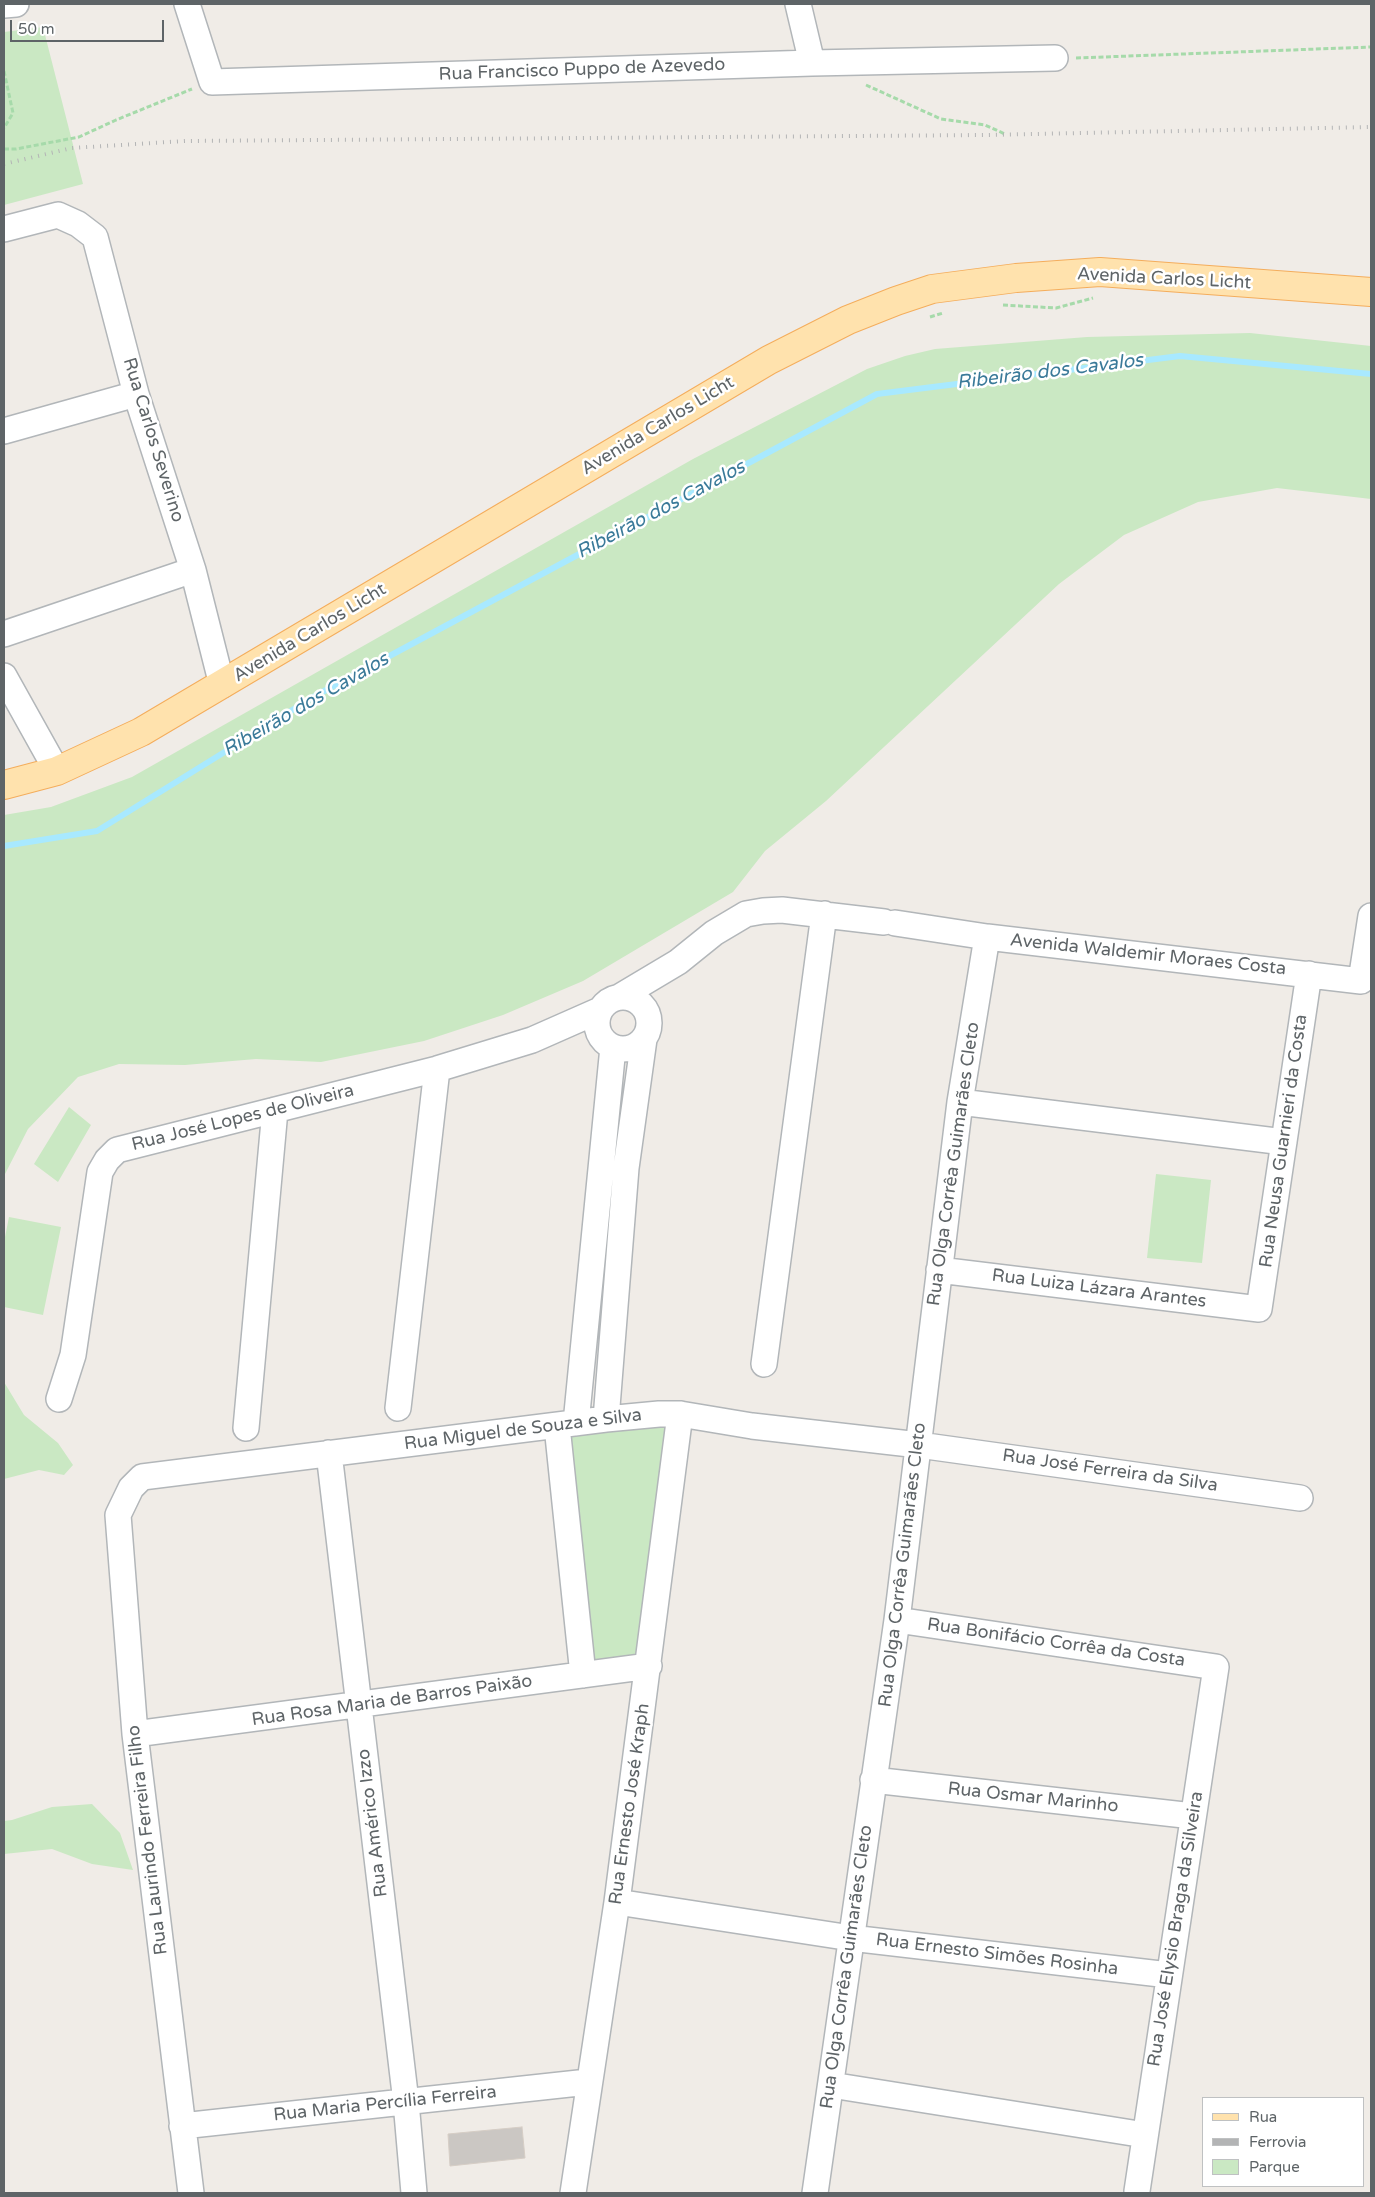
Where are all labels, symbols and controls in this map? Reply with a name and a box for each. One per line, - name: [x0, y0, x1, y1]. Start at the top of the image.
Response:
- scale bar: [12, 10, 166, 42]
- text: 50 m: [18, 20, 55, 38]
- street label: Rua Francisco Puppo de Azevedo: [438, 54, 726, 86]
- street label: Avenida Carlos Licht: [1076, 264, 1252, 294]
- water label: Ribeirão dos Cavalos: [956, 349, 1144, 395]
- street label: Rua Carlos Severino: [118, 355, 188, 525]
- street label: Avenida Carlos Licht: [578, 372, 738, 480]
- water label: Ribeirão dos Cavalos: [573, 456, 749, 564]
- street label: Avenida Carlos Licht: [230, 579, 390, 687]
- water label: Ribeirão dos Cavalos: [219, 648, 393, 762]
- street label: Avenida Waldemir Moraes Costa: [1009, 930, 1287, 980]
- street label: Rua Neusa Guarnieri da Costa: [1256, 1013, 1312, 1269]
- street label: Rua Olga Corrêa Guimarães Cleto: [923, 1021, 985, 1307]
- street label: Rua José Lopes de Oliveira: [130, 1080, 356, 1156]
- street label: Rua Luiza Lázara Arantes: [990, 1265, 1208, 1313]
- street label: Rua Miguel de Souza e Silva: [403, 1405, 643, 1455]
- street label: Rua Olga Corrêa Guimarães Cleto: [875, 1422, 931, 1708]
- street label: Rua José Ferreira da Silva: [1001, 1445, 1219, 1497]
- street label: Rua Bonifácio Corrêa da Costa: [926, 1614, 1186, 1672]
- street label: Rua Rosa Maria de Barros Paixão: [250, 1671, 534, 1731]
- street label: Rua Ernesto José Kraph: [605, 1702, 655, 1906]
- street label: Rua Laurindo Ferreira Filho: [123, 1724, 173, 1956]
- street label: Rua Américo Izzo: [353, 1748, 393, 1898]
- street label: Rua Osmar Marinho: [946, 1778, 1120, 1818]
- street label: Rua José Elysio Braga da Silveira: [1144, 1790, 1208, 2068]
- street label: Rua Olga Corrêa Guimarães Cleto: [816, 1824, 878, 2110]
- street label: Rua Ernesto Simões Rosinha: [874, 1929, 1120, 1981]
- street label: Rua Maria Percília Ferreira: [272, 2082, 498, 2126]
- legend: [1202, 2097, 1365, 2187]
- text: Rua: [1249, 2108, 1277, 2126]
- text: Ferrovia: [1249, 2133, 1306, 2151]
- text: Parque: [1249, 2158, 1300, 2176]

